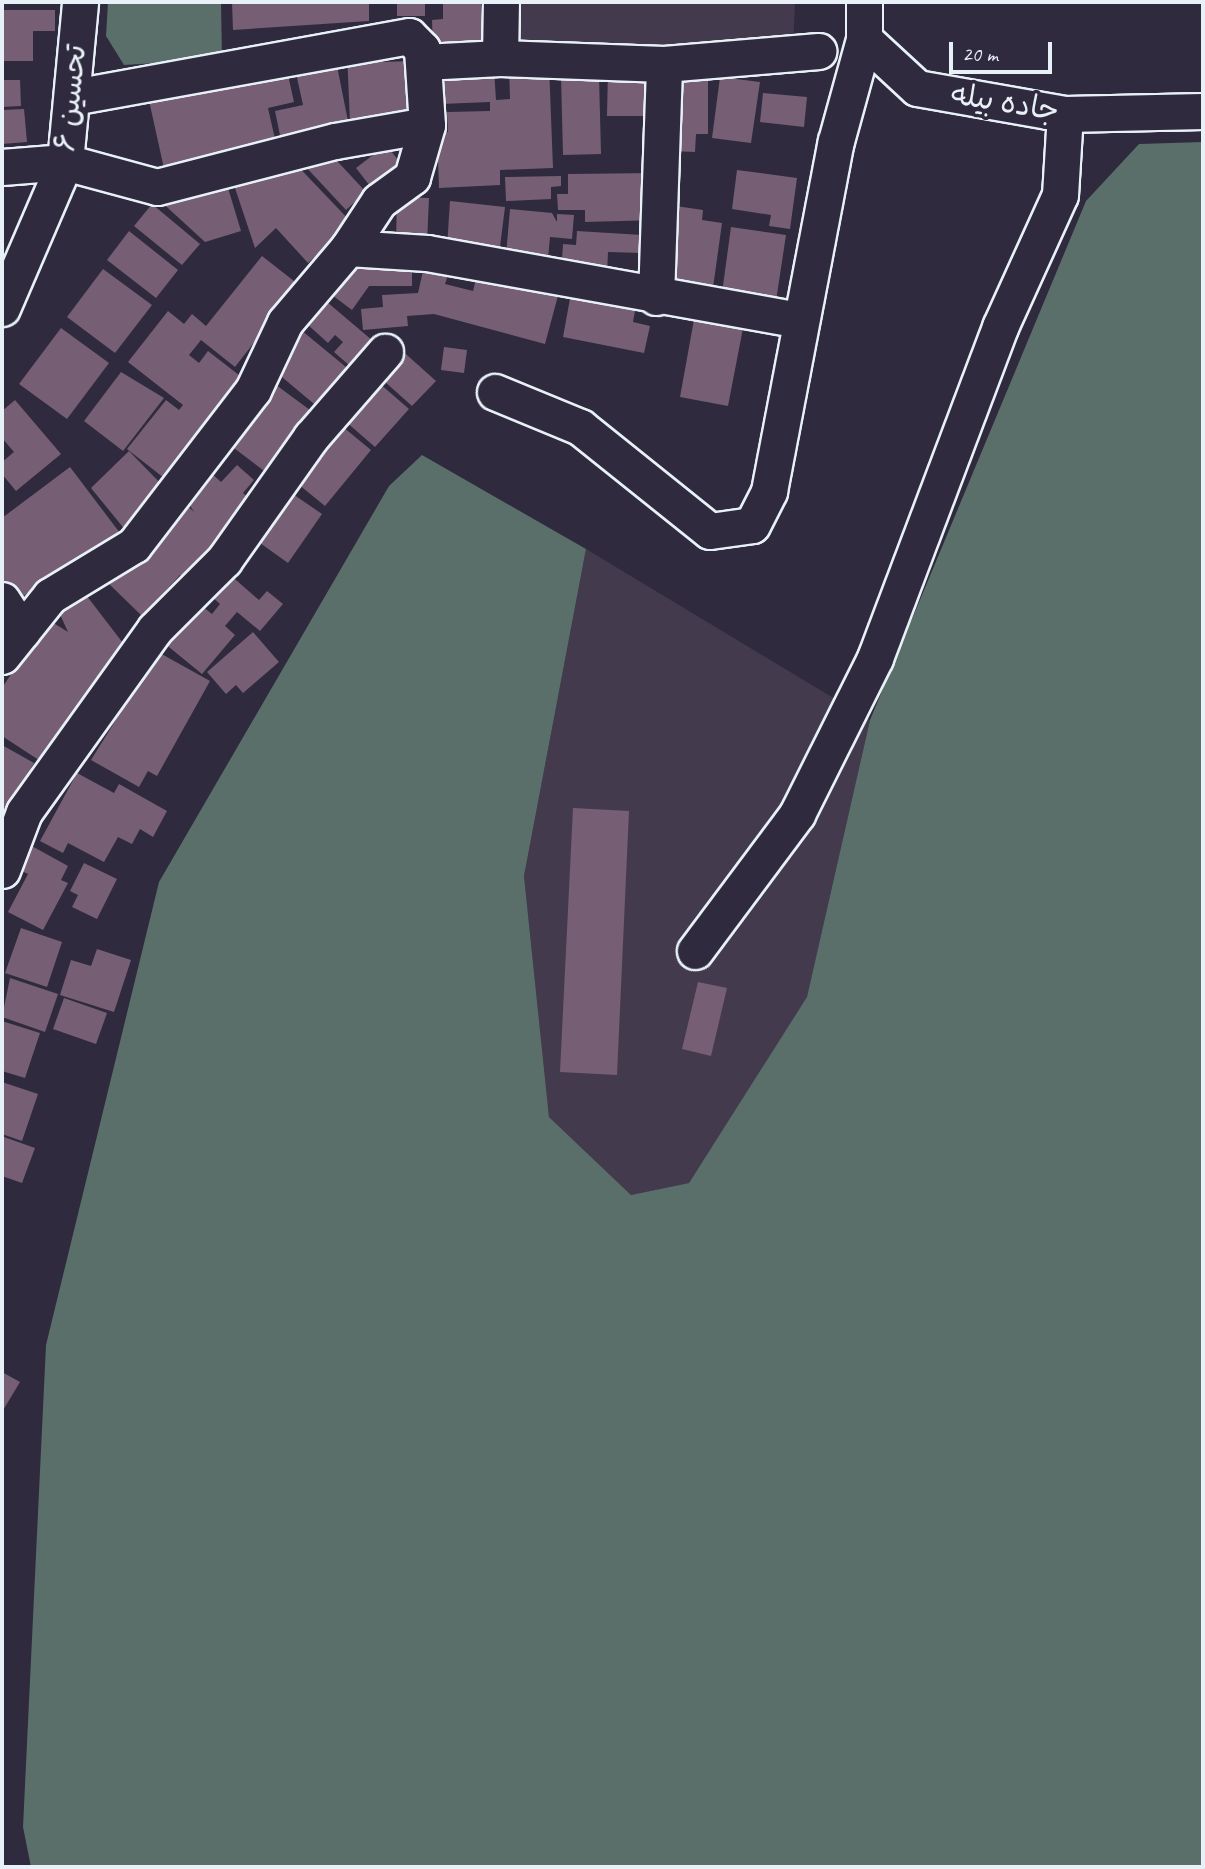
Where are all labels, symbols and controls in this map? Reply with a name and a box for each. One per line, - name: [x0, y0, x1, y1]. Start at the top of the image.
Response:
- scale bar: [953, 28, 1056, 72]
- text: 20 m: [962, 41, 998, 67]
- street label: تحسین ۶: [46, 43, 94, 153]
- street label: جاده بیله: [948, 76, 1062, 128]

